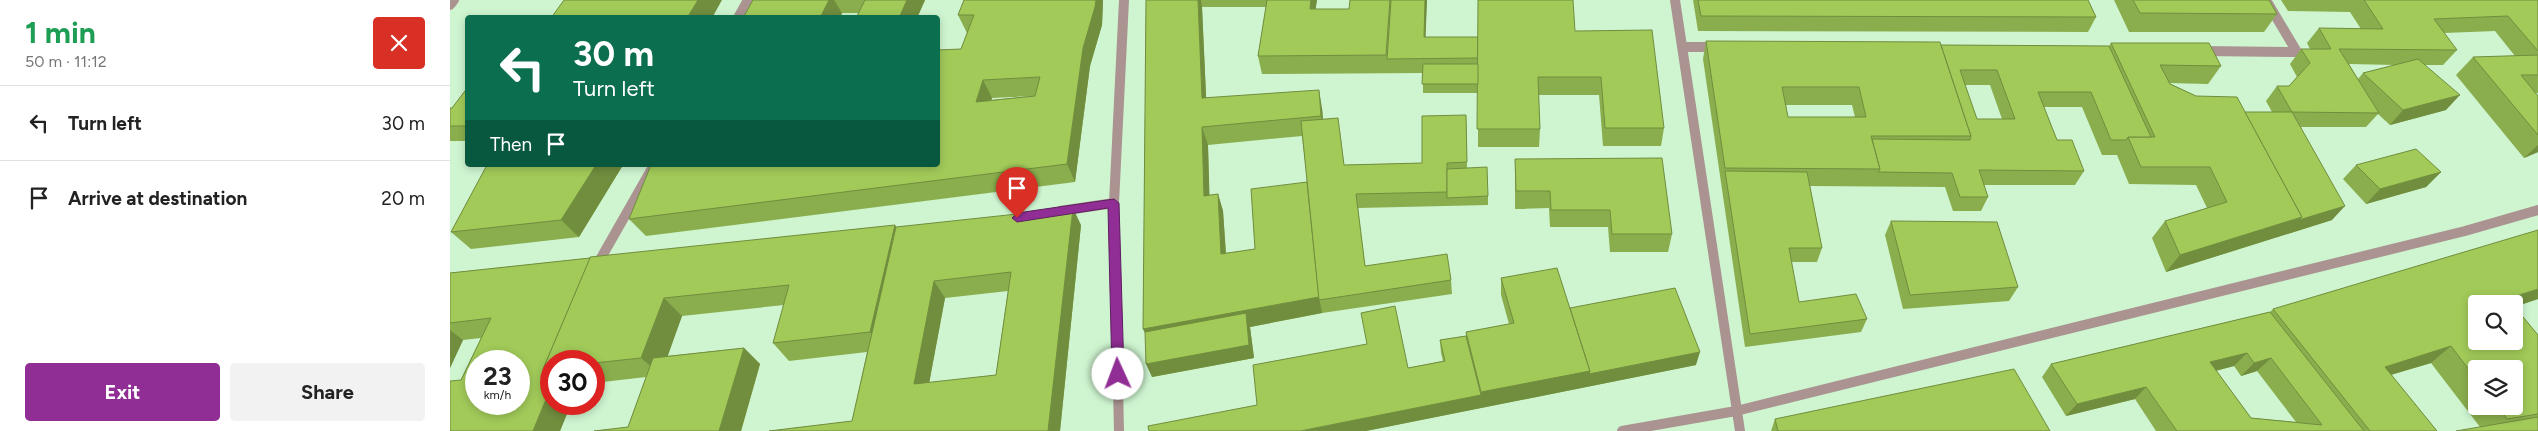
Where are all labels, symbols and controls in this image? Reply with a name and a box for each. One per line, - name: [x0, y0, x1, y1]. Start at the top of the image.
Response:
- text: 1 min: [25, 14, 96, 51]
- button: close: [373, 17, 425, 69]
- text: 30 m: [573, 33, 654, 75]
- icon: left: [490, 35, 555, 100]
- text: 50 m · 11:12: [25, 52, 107, 71]
- text: Turn left: [573, 75, 655, 102]
- icon: left: [25, 109, 53, 137]
- text: Turn left: [68, 112, 142, 135]
- text: 30 m: [382, 112, 425, 135]
- icon: arrive: [542, 130, 570, 158]
- text: Then: [490, 133, 532, 156]
- pin: [996, 167, 1038, 218]
- icon: arrive: [1003, 174, 1031, 202]
- icon: arrive: [25, 184, 53, 212]
- text: Arrive at destination: [68, 187, 247, 210]
- text: 20 m: [381, 187, 425, 210]
- map controls: [2468, 295, 2523, 415]
- button: search: [2468, 295, 2523, 350]
- position arrow: [1091, 347, 1143, 399]
- speed limit sign: 30: [540, 350, 605, 415]
- button: layers: [2468, 360, 2523, 415]
- text: 23: [483, 361, 512, 391]
- button: Exit: [25, 363, 220, 421]
- button: Share: [230, 363, 425, 421]
- text: km/h: [484, 388, 511, 402]

